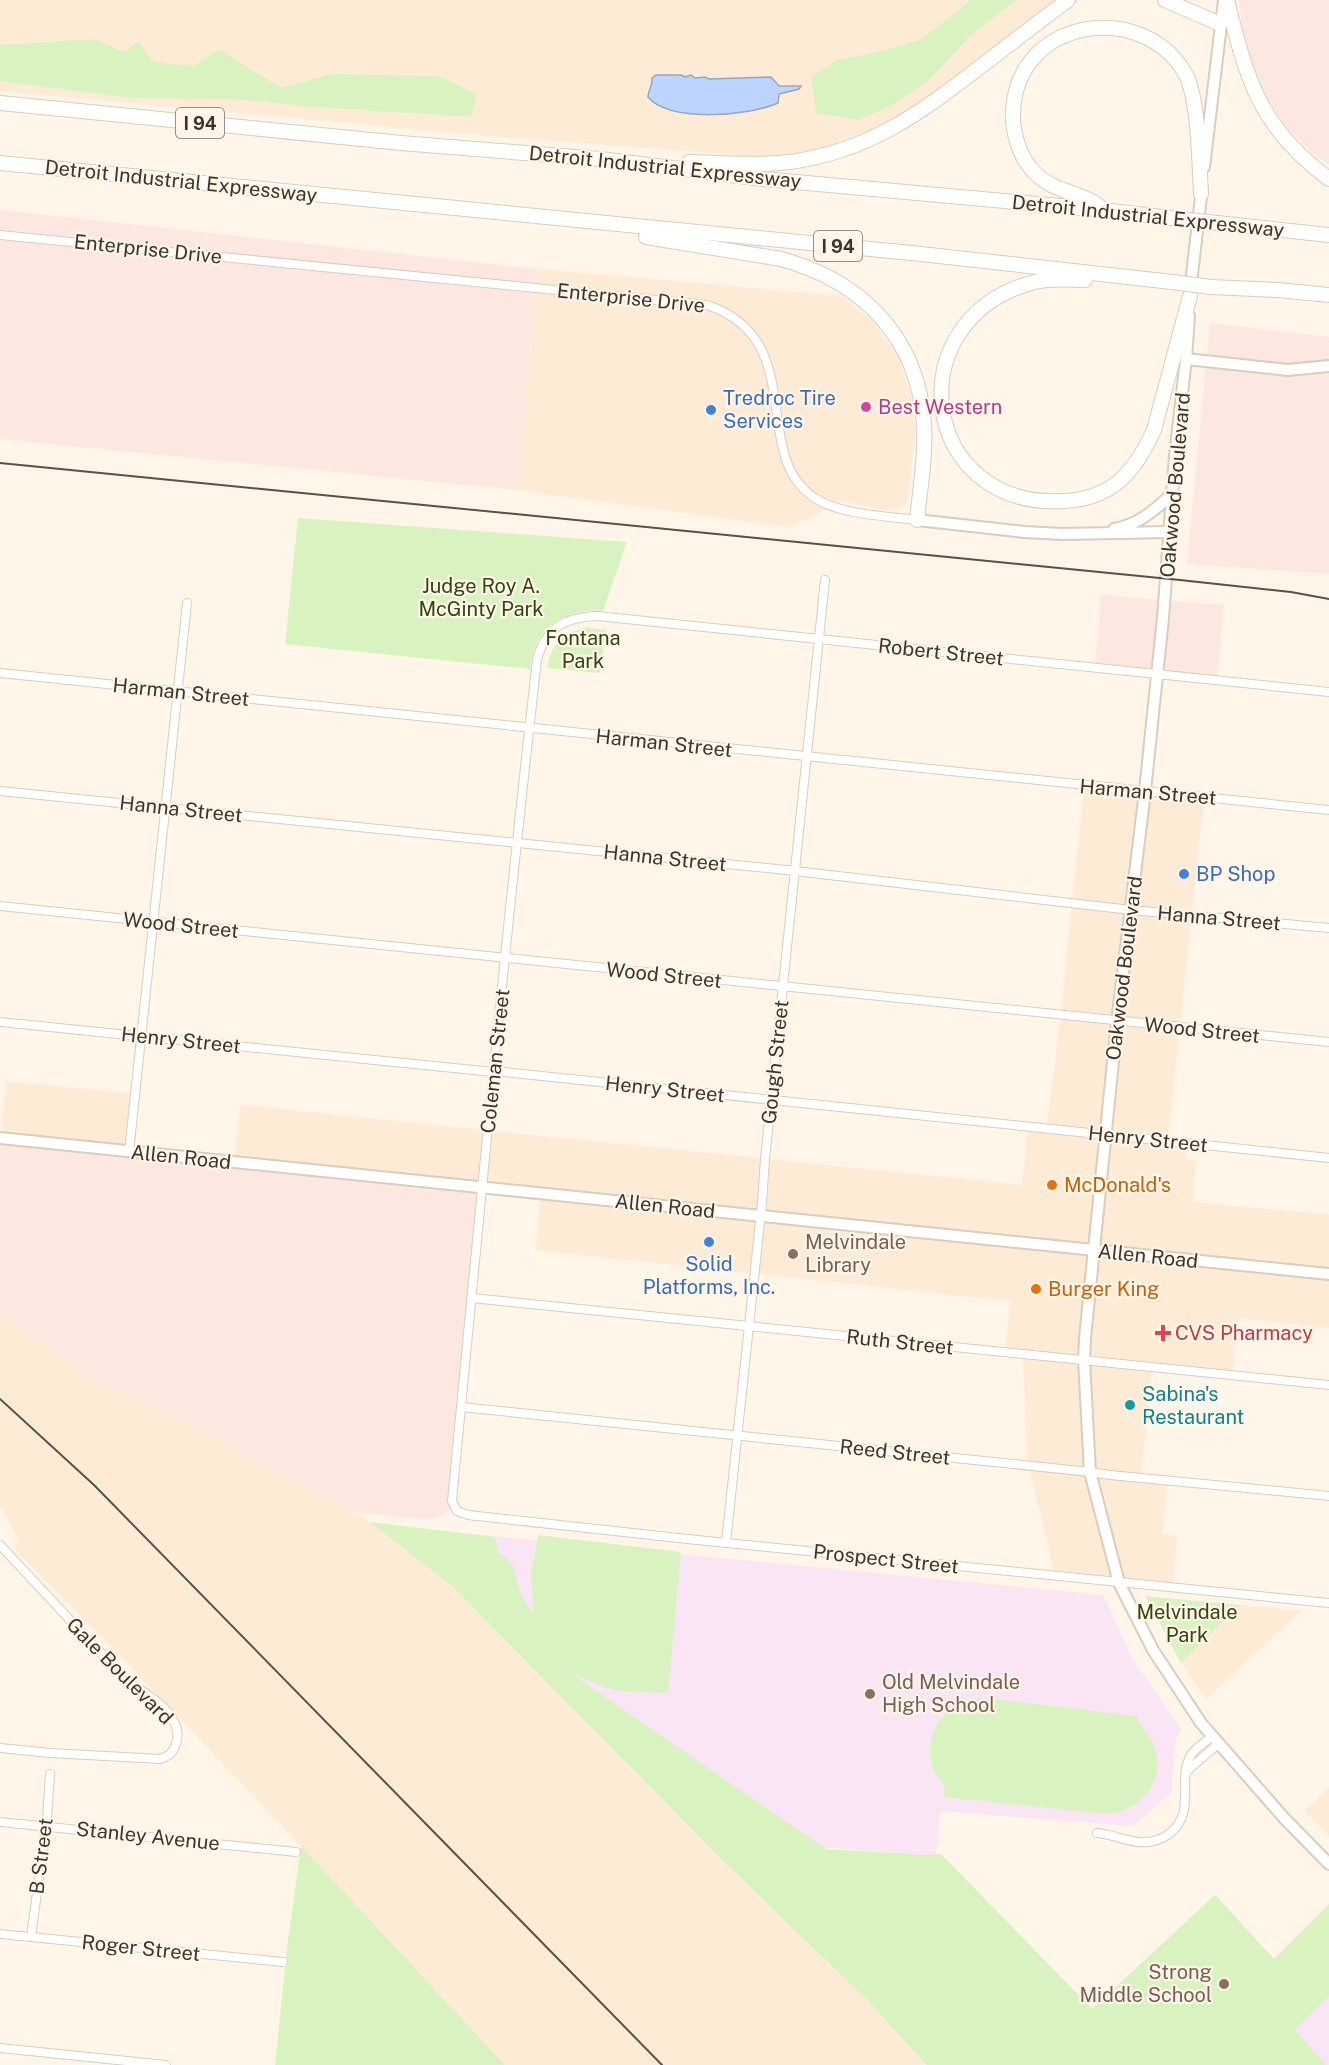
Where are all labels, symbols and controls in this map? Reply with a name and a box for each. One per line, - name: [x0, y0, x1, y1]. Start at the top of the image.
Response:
- road number: I 94: [176, 108, 224, 138]
- street label: Detroit Industrial Expressway: [528, 141, 803, 193]
- street label: Detroit Industrial Expressway: [44, 155, 319, 207]
- street label: Detroit Industrial Expressway: [1011, 190, 1286, 242]
- street label: Enterprise Drive: [73, 229, 223, 269]
- road number: I 94: [814, 231, 862, 261]
- street label: Enterprise Drive: [556, 278, 706, 318]
- place label: Tredroc Tire Services: [723, 386, 836, 433]
- street label: Oakwood Boulevard: [1155, 392, 1195, 578]
- place label: Best Western: [878, 395, 1002, 419]
- marker: Best Western: [859, 400, 873, 414]
- marker: Tredroc Tire Services: [704, 403, 718, 417]
- park label: Judge Roy A. McGinty Park: [418, 574, 544, 621]
- park label: Fontana Park: [545, 626, 621, 673]
- street label: Robert Street: [877, 633, 1005, 671]
- street label: Harman Street: [111, 673, 251, 711]
- street label: Harman Street: [594, 724, 734, 762]
- street label: Harman Street: [1079, 774, 1217, 810]
- street label: Hanna Street: [118, 791, 244, 827]
- street label: Hanna Street: [602, 840, 728, 876]
- place label: BP Shop: [1196, 862, 1275, 886]
- marker: BP Shop: [1177, 867, 1191, 881]
- street label: Oakwood Boulevard: [1101, 874, 1147, 1062]
- street label: Hanna Street: [1156, 901, 1282, 935]
- street label: Wood Street: [122, 907, 240, 943]
- street label: Wood Street: [605, 957, 723, 993]
- street label: Coleman Street: [475, 988, 515, 1134]
- street label: Gough Street: [757, 999, 793, 1125]
- street label: Wood Street: [1143, 1012, 1261, 1048]
- street label: Henry Street: [120, 1022, 242, 1058]
- street label: Henry Street: [604, 1071, 726, 1107]
- street label: Henry Street: [1087, 1121, 1209, 1157]
- street label: Allen Road: [130, 1140, 232, 1174]
- place label: McDonald's: [1064, 1173, 1171, 1197]
- marker: McDonald's: [1045, 1178, 1059, 1192]
- street label: Allen Road: [614, 1189, 716, 1223]
- place label: Melvindale Library: [805, 1230, 906, 1277]
- marker: Solid Platforms, Inc.: [702, 1235, 716, 1249]
- street label: Allen Road: [1097, 1239, 1199, 1273]
- marker: Melvindale Library: [786, 1247, 800, 1261]
- place label: Solid Platforms, Inc.: [643, 1252, 775, 1299]
- place label: Burger King: [1048, 1277, 1159, 1301]
- marker: Burger King: [1029, 1282, 1043, 1296]
- place label: CVS Pharmacy: [1175, 1321, 1313, 1345]
- street label: Ruth Street: [845, 1324, 955, 1360]
- marker: CVS Pharmacy: [1156, 1326, 1170, 1340]
- place label: Sabina's Restaurant: [1142, 1382, 1244, 1429]
- marker: Sabina's Restaurant: [1123, 1398, 1137, 1412]
- street label: Reed Street: [839, 1434, 951, 1470]
- street label: Prospect Street: [812, 1539, 960, 1579]
- park label: Melvindale Park: [1136, 1600, 1238, 1647]
- street label: Gale Boulevard: [62, 1613, 178, 1729]
- place label: Old Melvindale High School: [882, 1670, 1020, 1717]
- marker: Old Melvindale High School: [863, 1687, 877, 1701]
- street label: B Street: [24, 1816, 58, 1896]
- street label: Stanley Avenue: [75, 1817, 221, 1855]
- street label: Roger Street: [81, 1930, 201, 1966]
- place label: Strong Middle School: [1079, 1960, 1212, 2007]
- marker: Strong Middle School: [1217, 1977, 1231, 1991]

